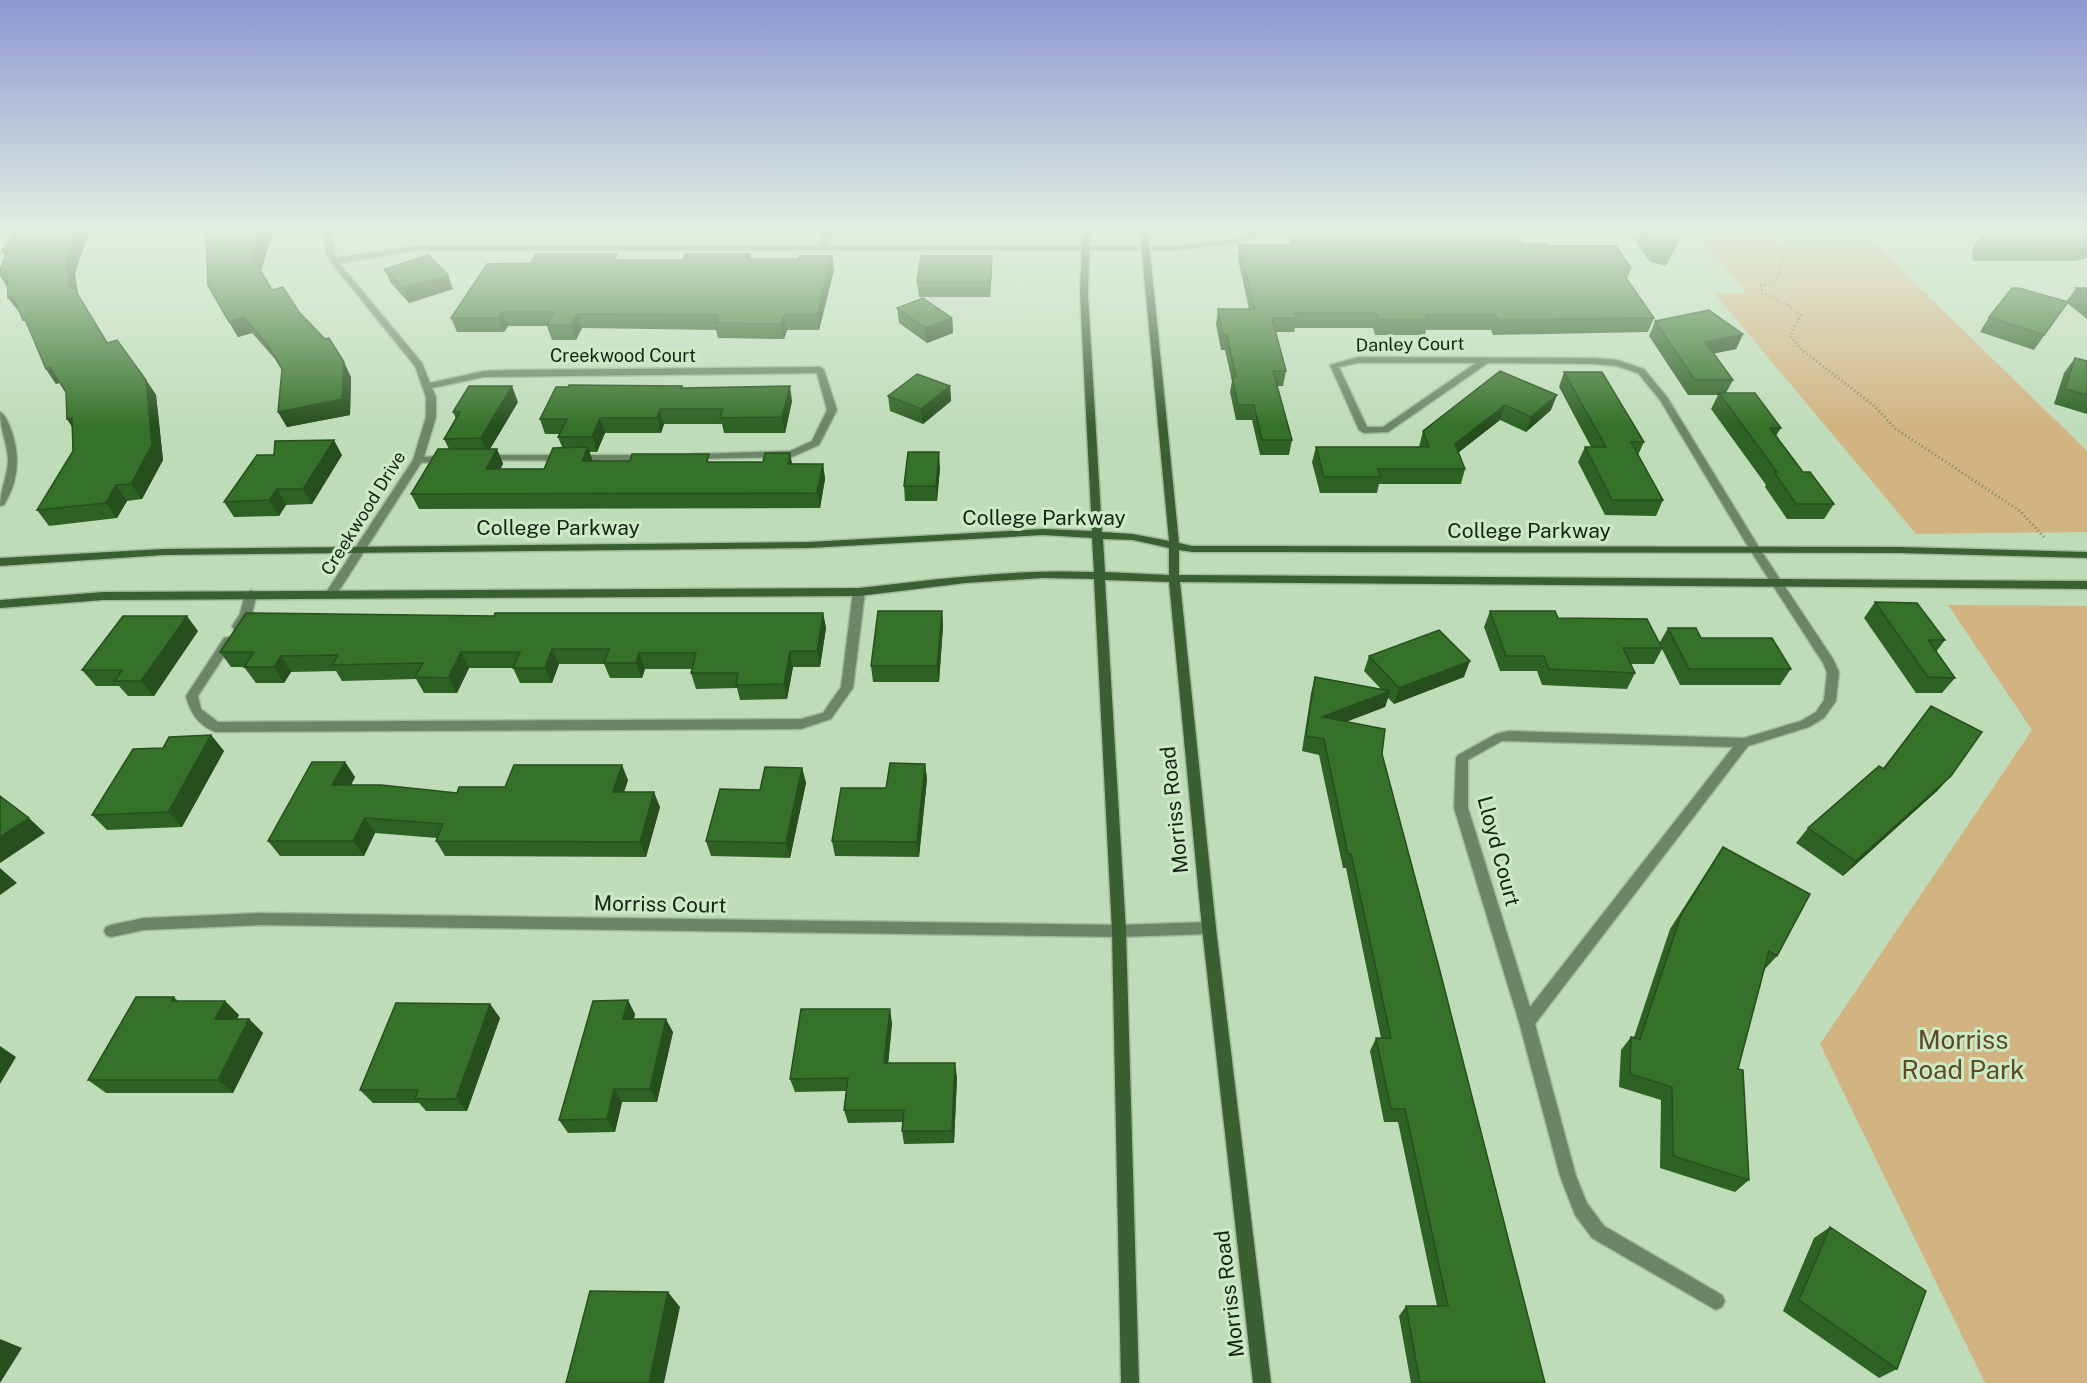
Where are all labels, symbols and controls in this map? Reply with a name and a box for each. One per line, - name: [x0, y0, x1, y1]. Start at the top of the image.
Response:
- street label: Danley Court: [1355, 333, 1465, 355]
- street label: Creekwood Court: [550, 345, 696, 366]
- street label: Creekwood Drive: [316, 447, 410, 579]
- street label: College Parkway: [962, 505, 1126, 530]
- street label: College Parkway: [476, 515, 640, 540]
- street label: College Parkway: [1447, 518, 1611, 543]
- street label: Morriss Road: [1155, 745, 1193, 875]
- street label: Lloyd Court: [1472, 793, 1526, 909]
- street label: Morriss Court: [593, 890, 727, 918]
- park label: Morriss Road Park: [1901, 1024, 2025, 1085]
- street label: Morriss Road: [1209, 1229, 1249, 1359]

